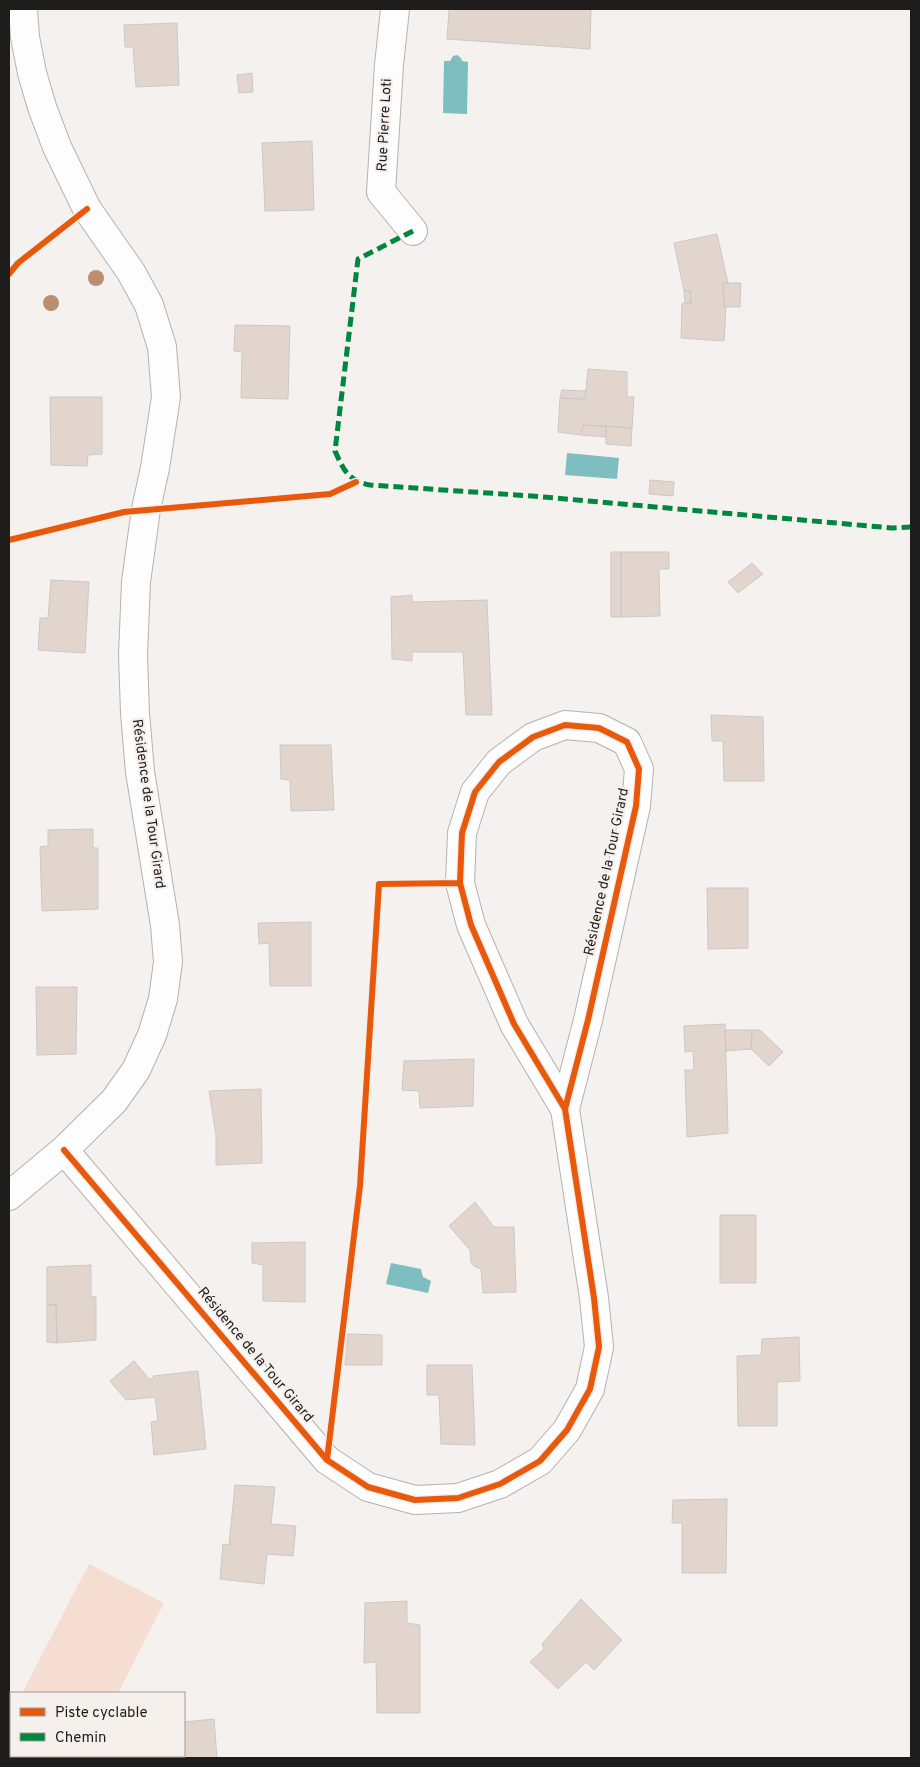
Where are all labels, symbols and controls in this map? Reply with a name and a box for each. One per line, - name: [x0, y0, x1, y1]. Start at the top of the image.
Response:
- street label: Rue Pierre Loti: [374, 78, 396, 172]
- street label: Résidence de la Tour Girard: [128, 718, 168, 890]
- street label: Résidence de la Tour Girard: [581, 787, 633, 957]
- street label: Résidence de la Tour Girard: [194, 1284, 316, 1426]
- legend: [10, 1692, 185, 1757]
- text: Piste cyclable: [55, 1704, 148, 1723]
- text: Chemin: [55, 1729, 107, 1748]

